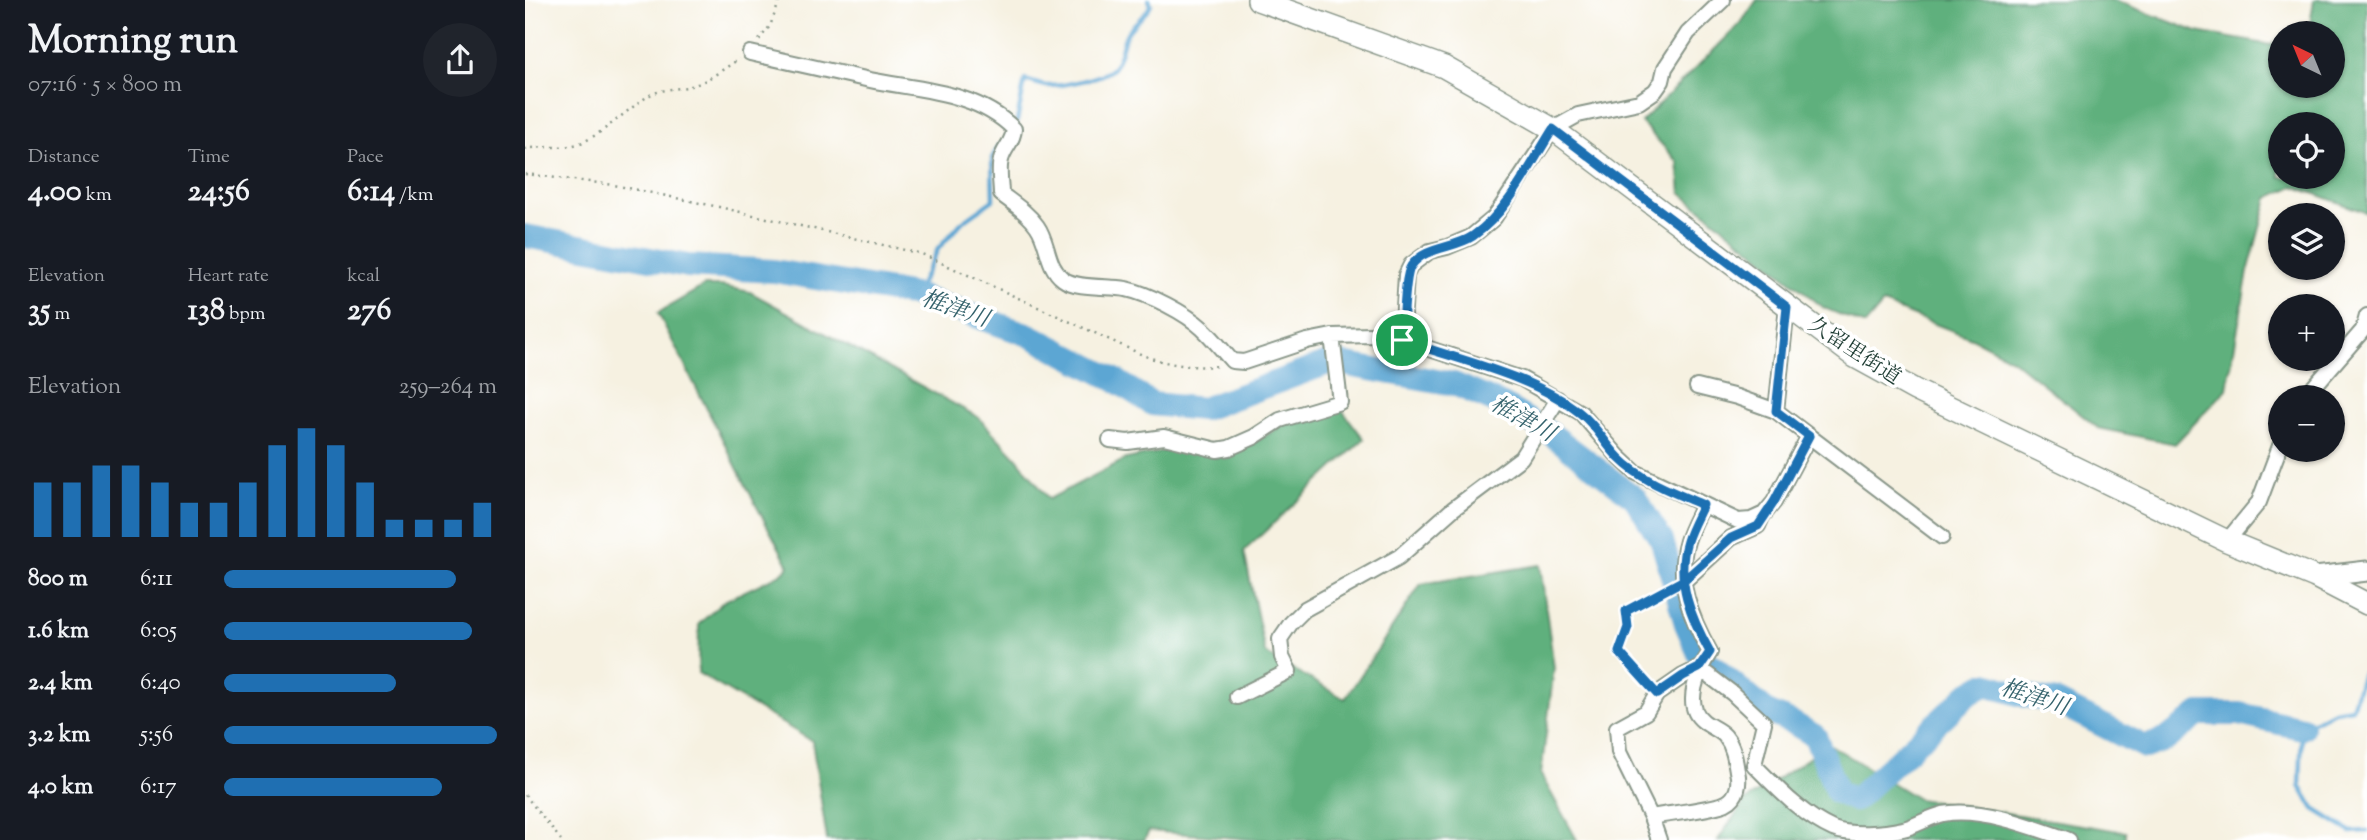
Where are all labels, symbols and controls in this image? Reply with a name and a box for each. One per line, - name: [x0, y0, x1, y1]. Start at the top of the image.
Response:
- text: Morning run: [28, 16, 238, 70]
- north arrow: [2268, 21, 2345, 98]
- map controls: [2268, 21, 2345, 462]
- button: share: [423, 23, 497, 97]
- text: 07:16 · 5 × 800 m: [28, 69, 182, 102]
- button: locate: [2268, 112, 2345, 189]
- text: Distance: [28, 144, 100, 171]
- text: Time: [188, 144, 230, 171]
- text: Pace: [347, 144, 384, 171]
- text: 4.00: [28, 171, 82, 214]
- text: 24:56: [188, 171, 250, 214]
- text: 6:14: [347, 171, 395, 214]
- text: km: [82, 182, 112, 209]
- text: /km: [395, 182, 433, 209]
- button: layers: [2268, 203, 2345, 280]
- text: Elevation: [28, 263, 105, 290]
- text: Heart rate: [188, 263, 269, 290]
- text: kcal: [347, 263, 380, 290]
- water label: 椎津川: [917, 283, 996, 338]
- text: 35: [28, 290, 50, 333]
- text: 138: [188, 290, 225, 333]
- text: 276: [347, 290, 391, 333]
- button: +: [2268, 294, 2345, 371]
- text: m: [50, 301, 70, 328]
- text: bpm: [225, 301, 266, 328]
- pin: [1372, 310, 1432, 370]
- street label: 久留里街道: [1802, 311, 1906, 393]
- icon: arrive: [1383, 321, 1421, 359]
- text: Elevation: [28, 371, 121, 404]
- text: 259–264 m: [399, 371, 497, 404]
- button: −: [2268, 385, 2345, 462]
- water label: 椎津川: [1484, 389, 1563, 453]
- text: 800 m: [28, 563, 88, 596]
- text: 6:11: [140, 563, 173, 596]
- text: 1.6 km: [28, 615, 89, 648]
- text: 6:05: [140, 615, 177, 648]
- text: 2.4 km: [28, 667, 93, 700]
- text: 6:40: [140, 667, 181, 700]
- water label: 椎津川: [1996, 673, 2075, 726]
- text: 3.2 km: [28, 719, 90, 752]
- text: 5:56: [140, 719, 173, 752]
- text: 4.0 km: [28, 771, 93, 804]
- text: 6:17: [140, 771, 177, 804]

